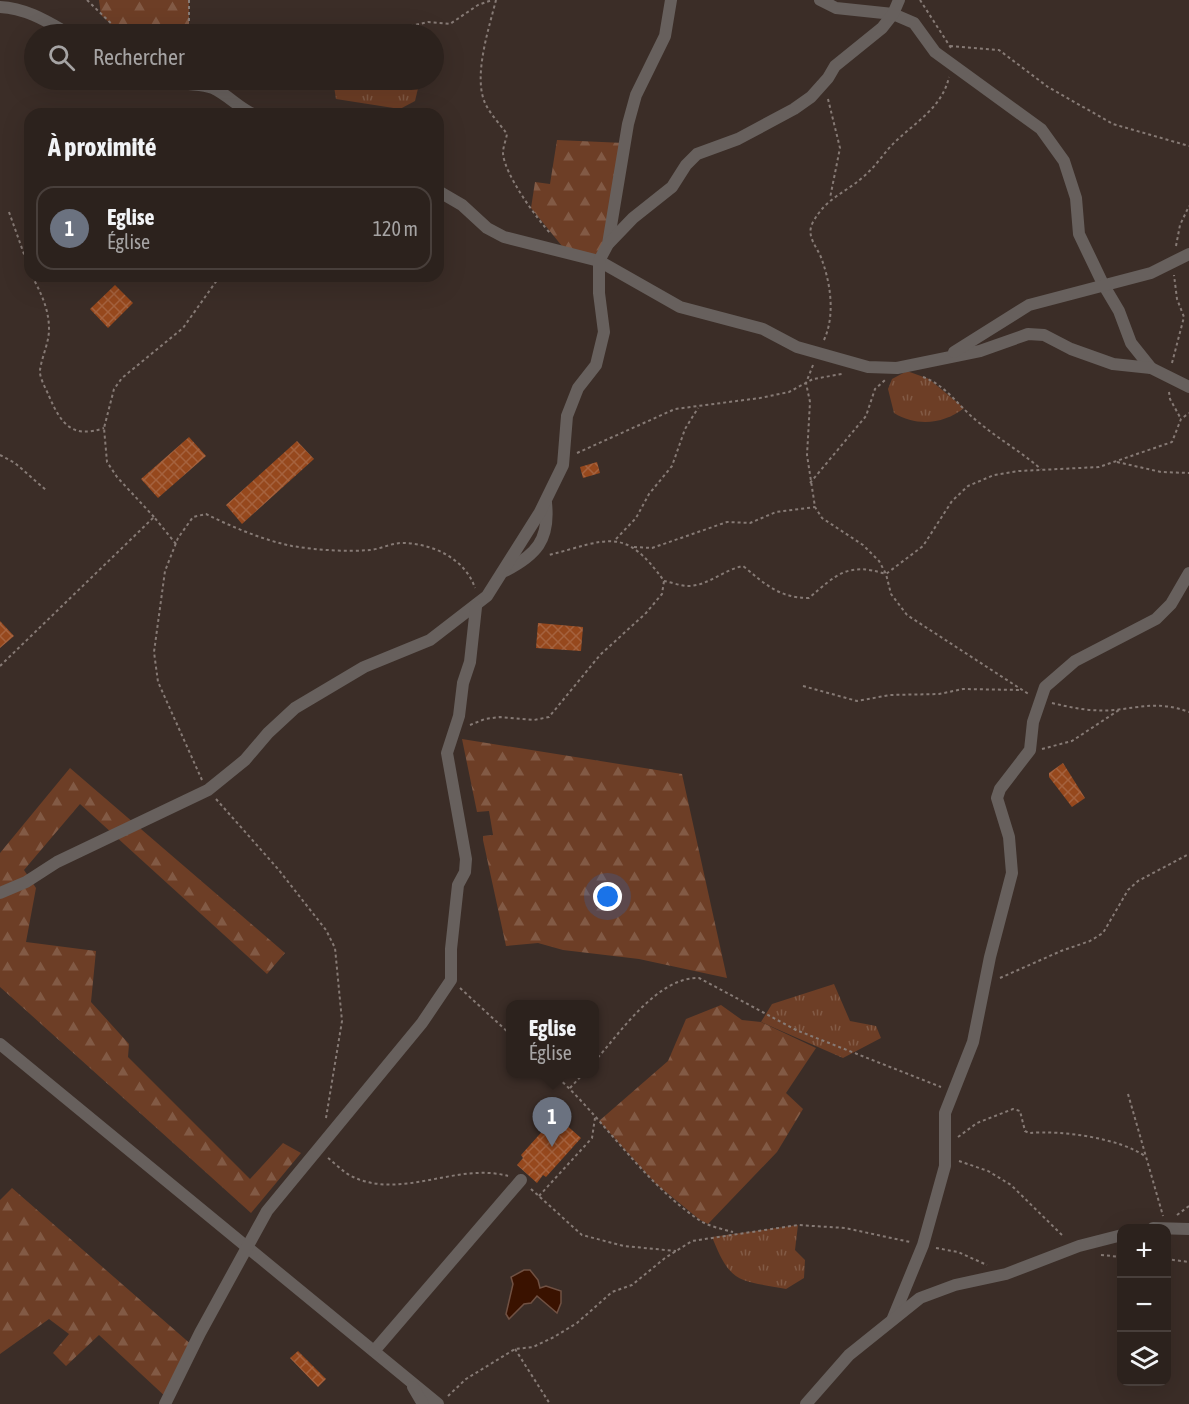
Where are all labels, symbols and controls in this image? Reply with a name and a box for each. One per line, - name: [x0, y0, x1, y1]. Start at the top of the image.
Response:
- search box: [24, 24, 444, 90]
- icon: search: [45, 41, 78, 74]
- text: Rechercher: [93, 44, 184, 70]
- text: À proximité: [48, 132, 156, 162]
- text: Eglise: [107, 204, 154, 230]
- text: 1: [65, 217, 74, 240]
- text: 120 m: [373, 217, 418, 240]
- text: Église: [107, 230, 150, 253]
- your location: [593, 882, 622, 911]
- popup: [506, 1000, 599, 1078]
- text: Eglise: [529, 1015, 576, 1041]
- text: Église: [529, 1041, 572, 1064]
- pin: 1: [532, 1098, 572, 1147]
- map controls: [1117, 1224, 1171, 1386]
- button: +: [1117, 1224, 1171, 1278]
- button: −: [1117, 1278, 1171, 1332]
- button: layers: [1117, 1332, 1171, 1386]

